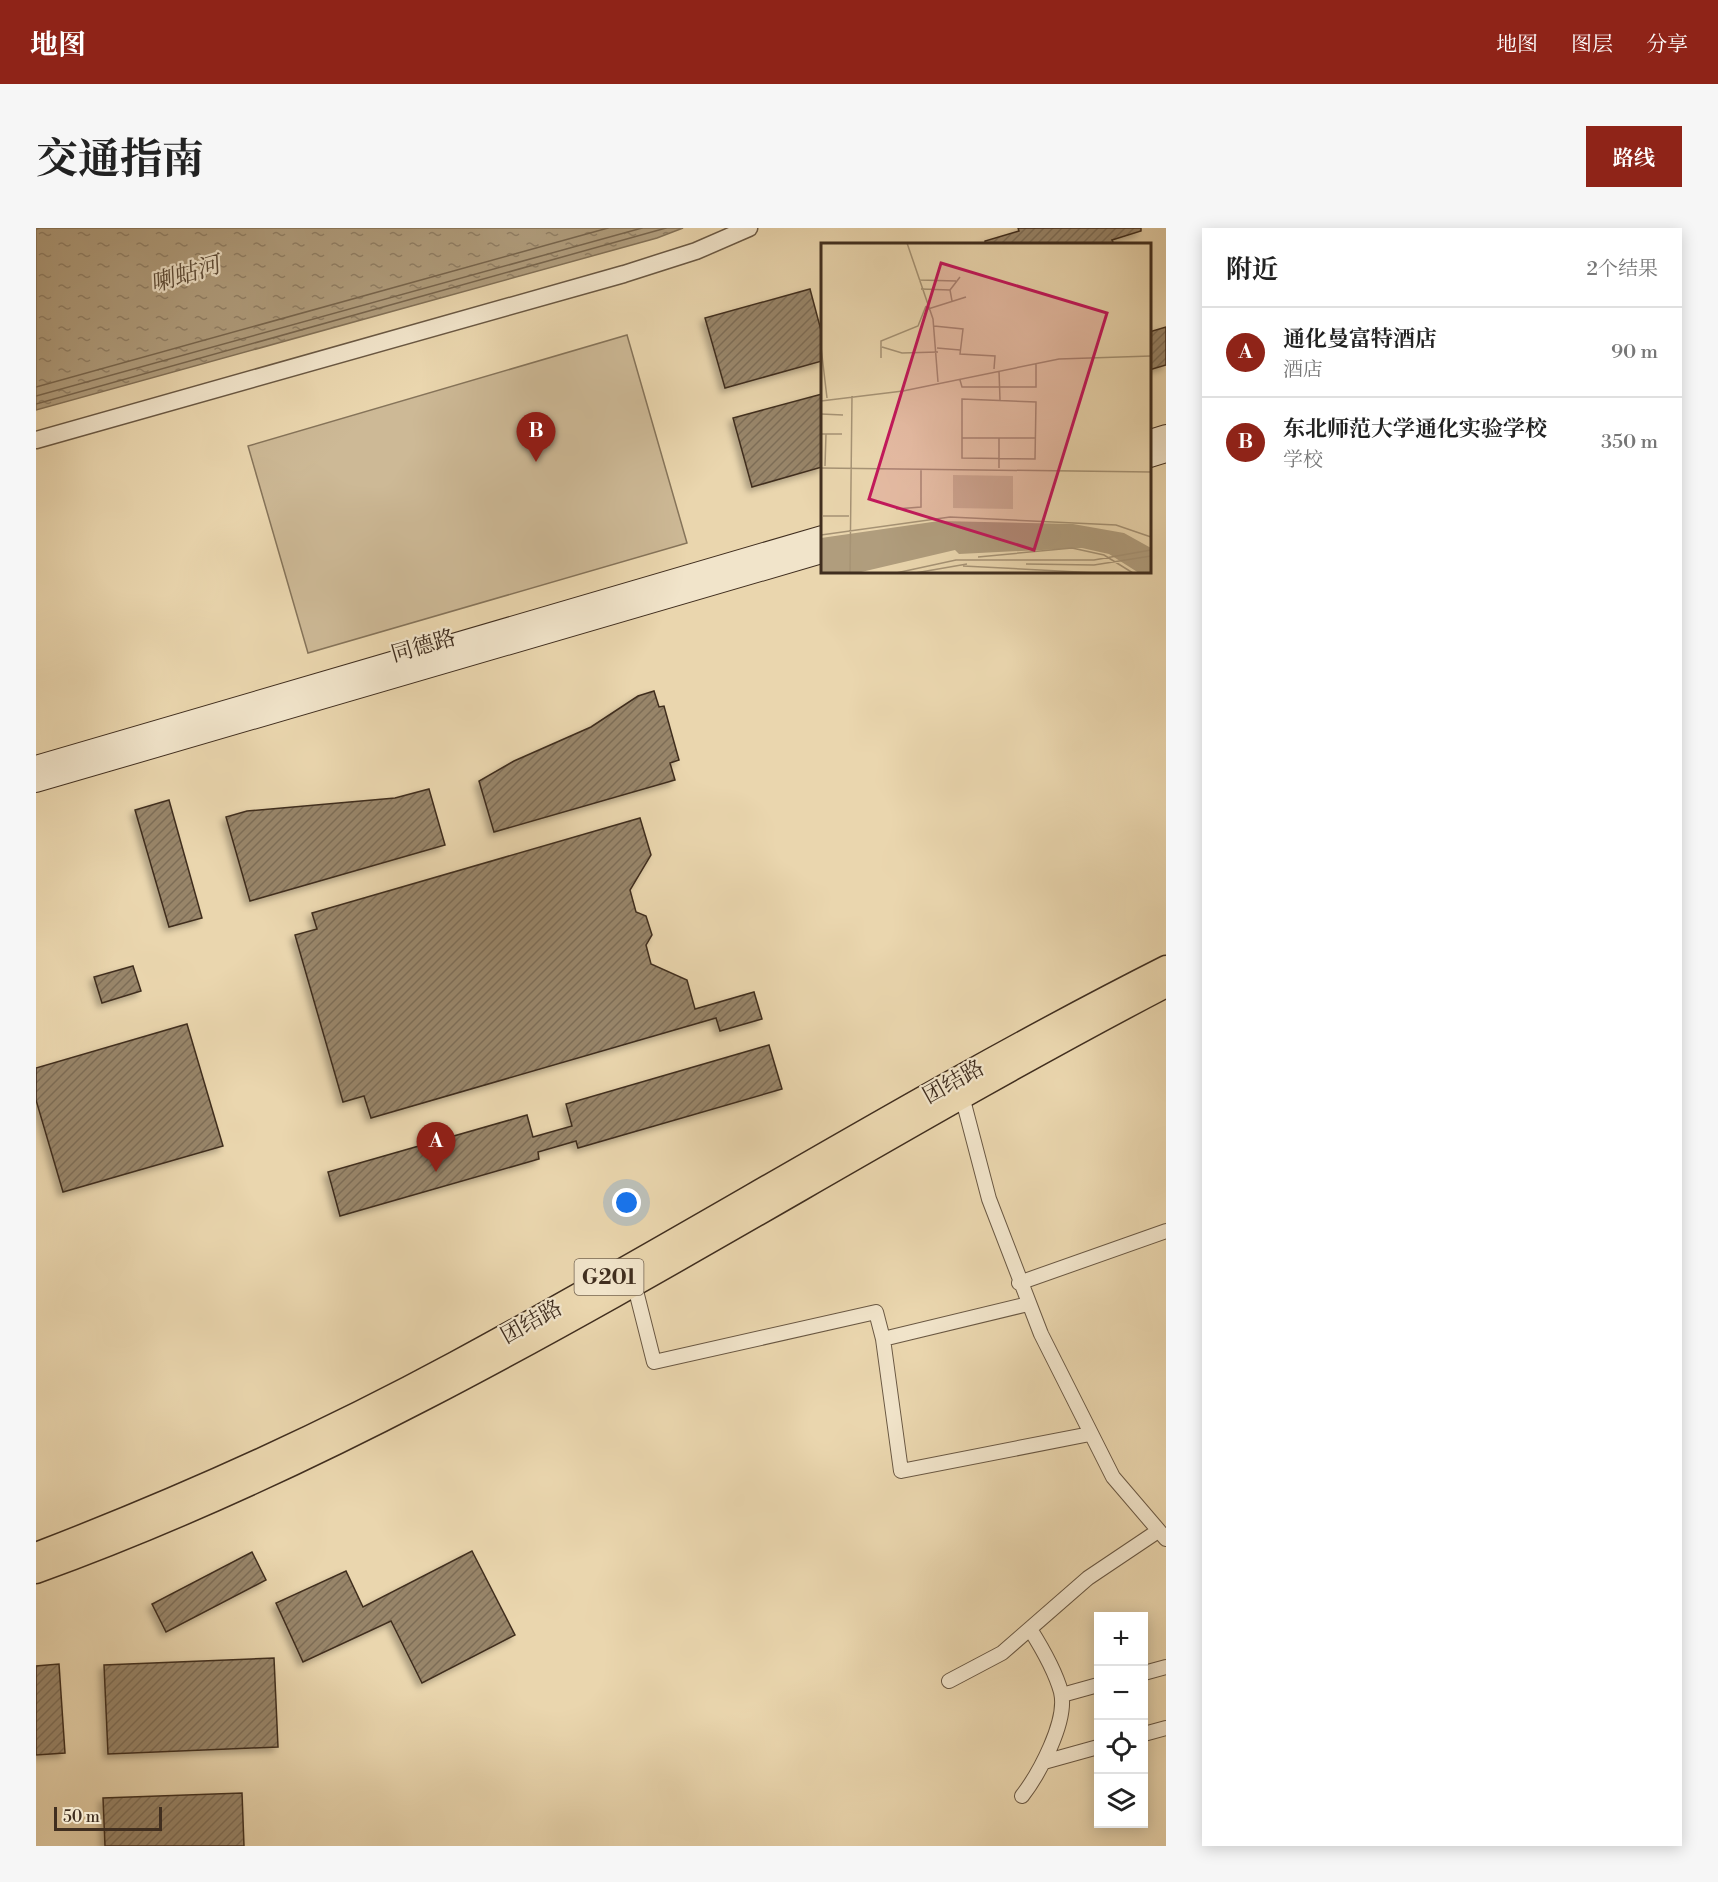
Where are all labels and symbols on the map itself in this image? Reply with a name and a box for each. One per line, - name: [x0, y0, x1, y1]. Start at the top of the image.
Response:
- inset map: [821, 243, 1151, 573]
- water label: 喇蛄河: [146, 249, 228, 300]
- pin: B: [516, 412, 556, 462]
- street label: 同德路: [388, 624, 459, 669]
- street label: 团结路: [918, 1055, 989, 1110]
- pin: A: [416, 1122, 456, 1172]
- your location: [612, 1188, 641, 1217]
- road number: G201: [574, 1259, 644, 1295]
- street label: 团结路: [496, 1295, 567, 1350]
- scale bar: [54, 1804, 162, 1832]

